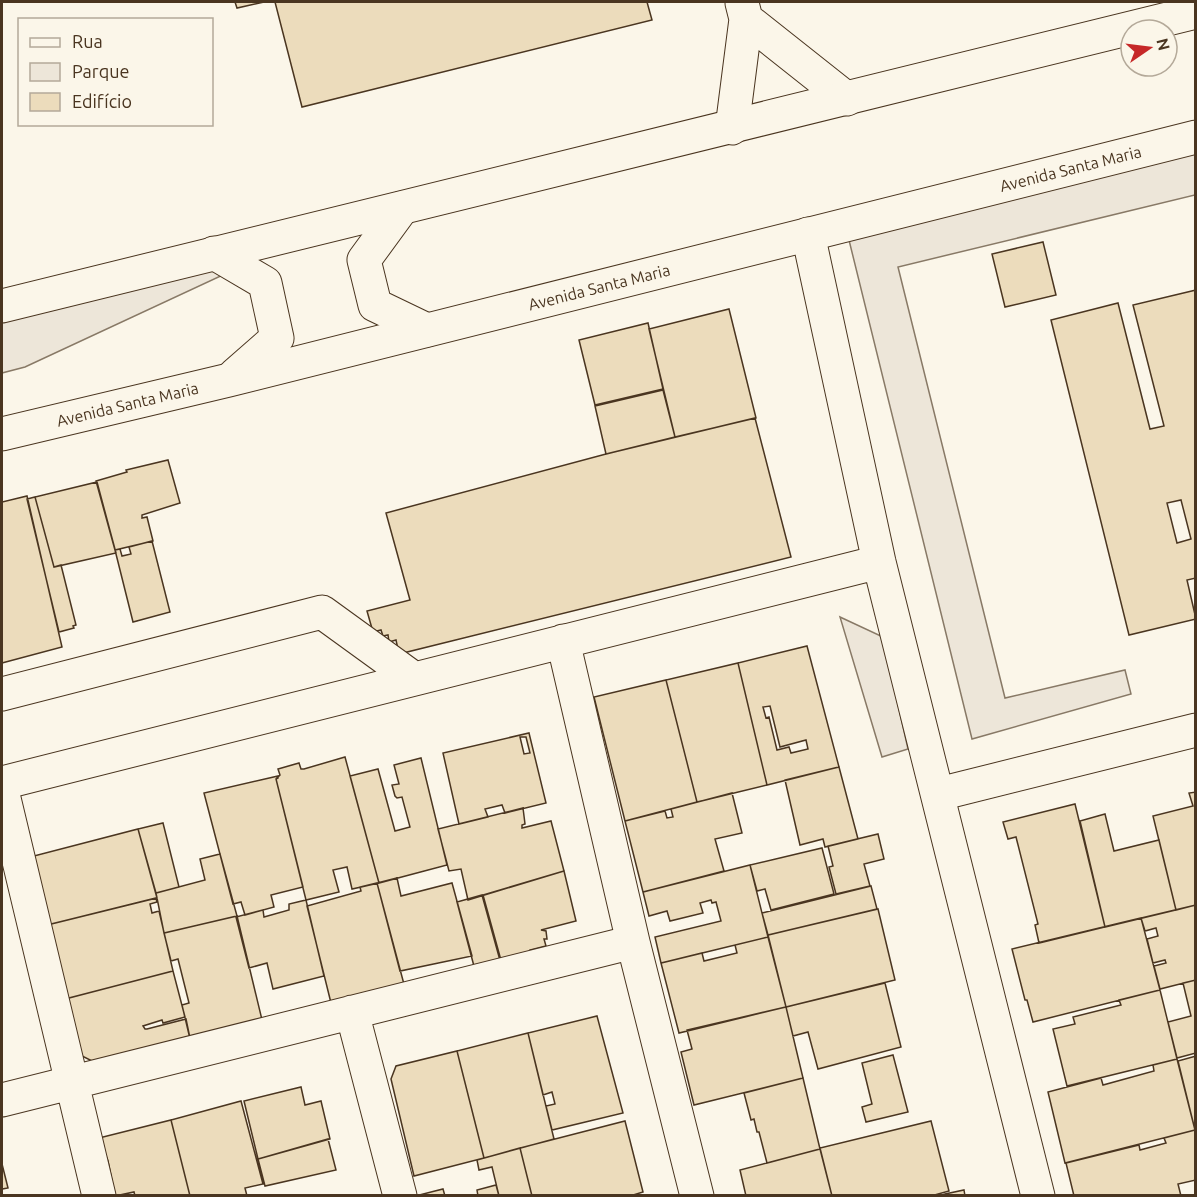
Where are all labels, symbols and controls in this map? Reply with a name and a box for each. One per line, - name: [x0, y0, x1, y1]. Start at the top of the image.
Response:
- legend: [18, 18, 213, 126]
- north arrow: [1119, 18, 1179, 78]
- text: Rua: [72, 31, 103, 51]
- text: N: [1153, 36, 1174, 52]
- text: Parque: [72, 61, 129, 81]
- text: Edifício: [72, 91, 132, 111]
- street label: Avenida Santa Maria: [998, 142, 1143, 195]
- street label: Avenida Santa Maria: [526, 261, 672, 313]
- street label: Avenida Santa Maria: [55, 379, 200, 430]

